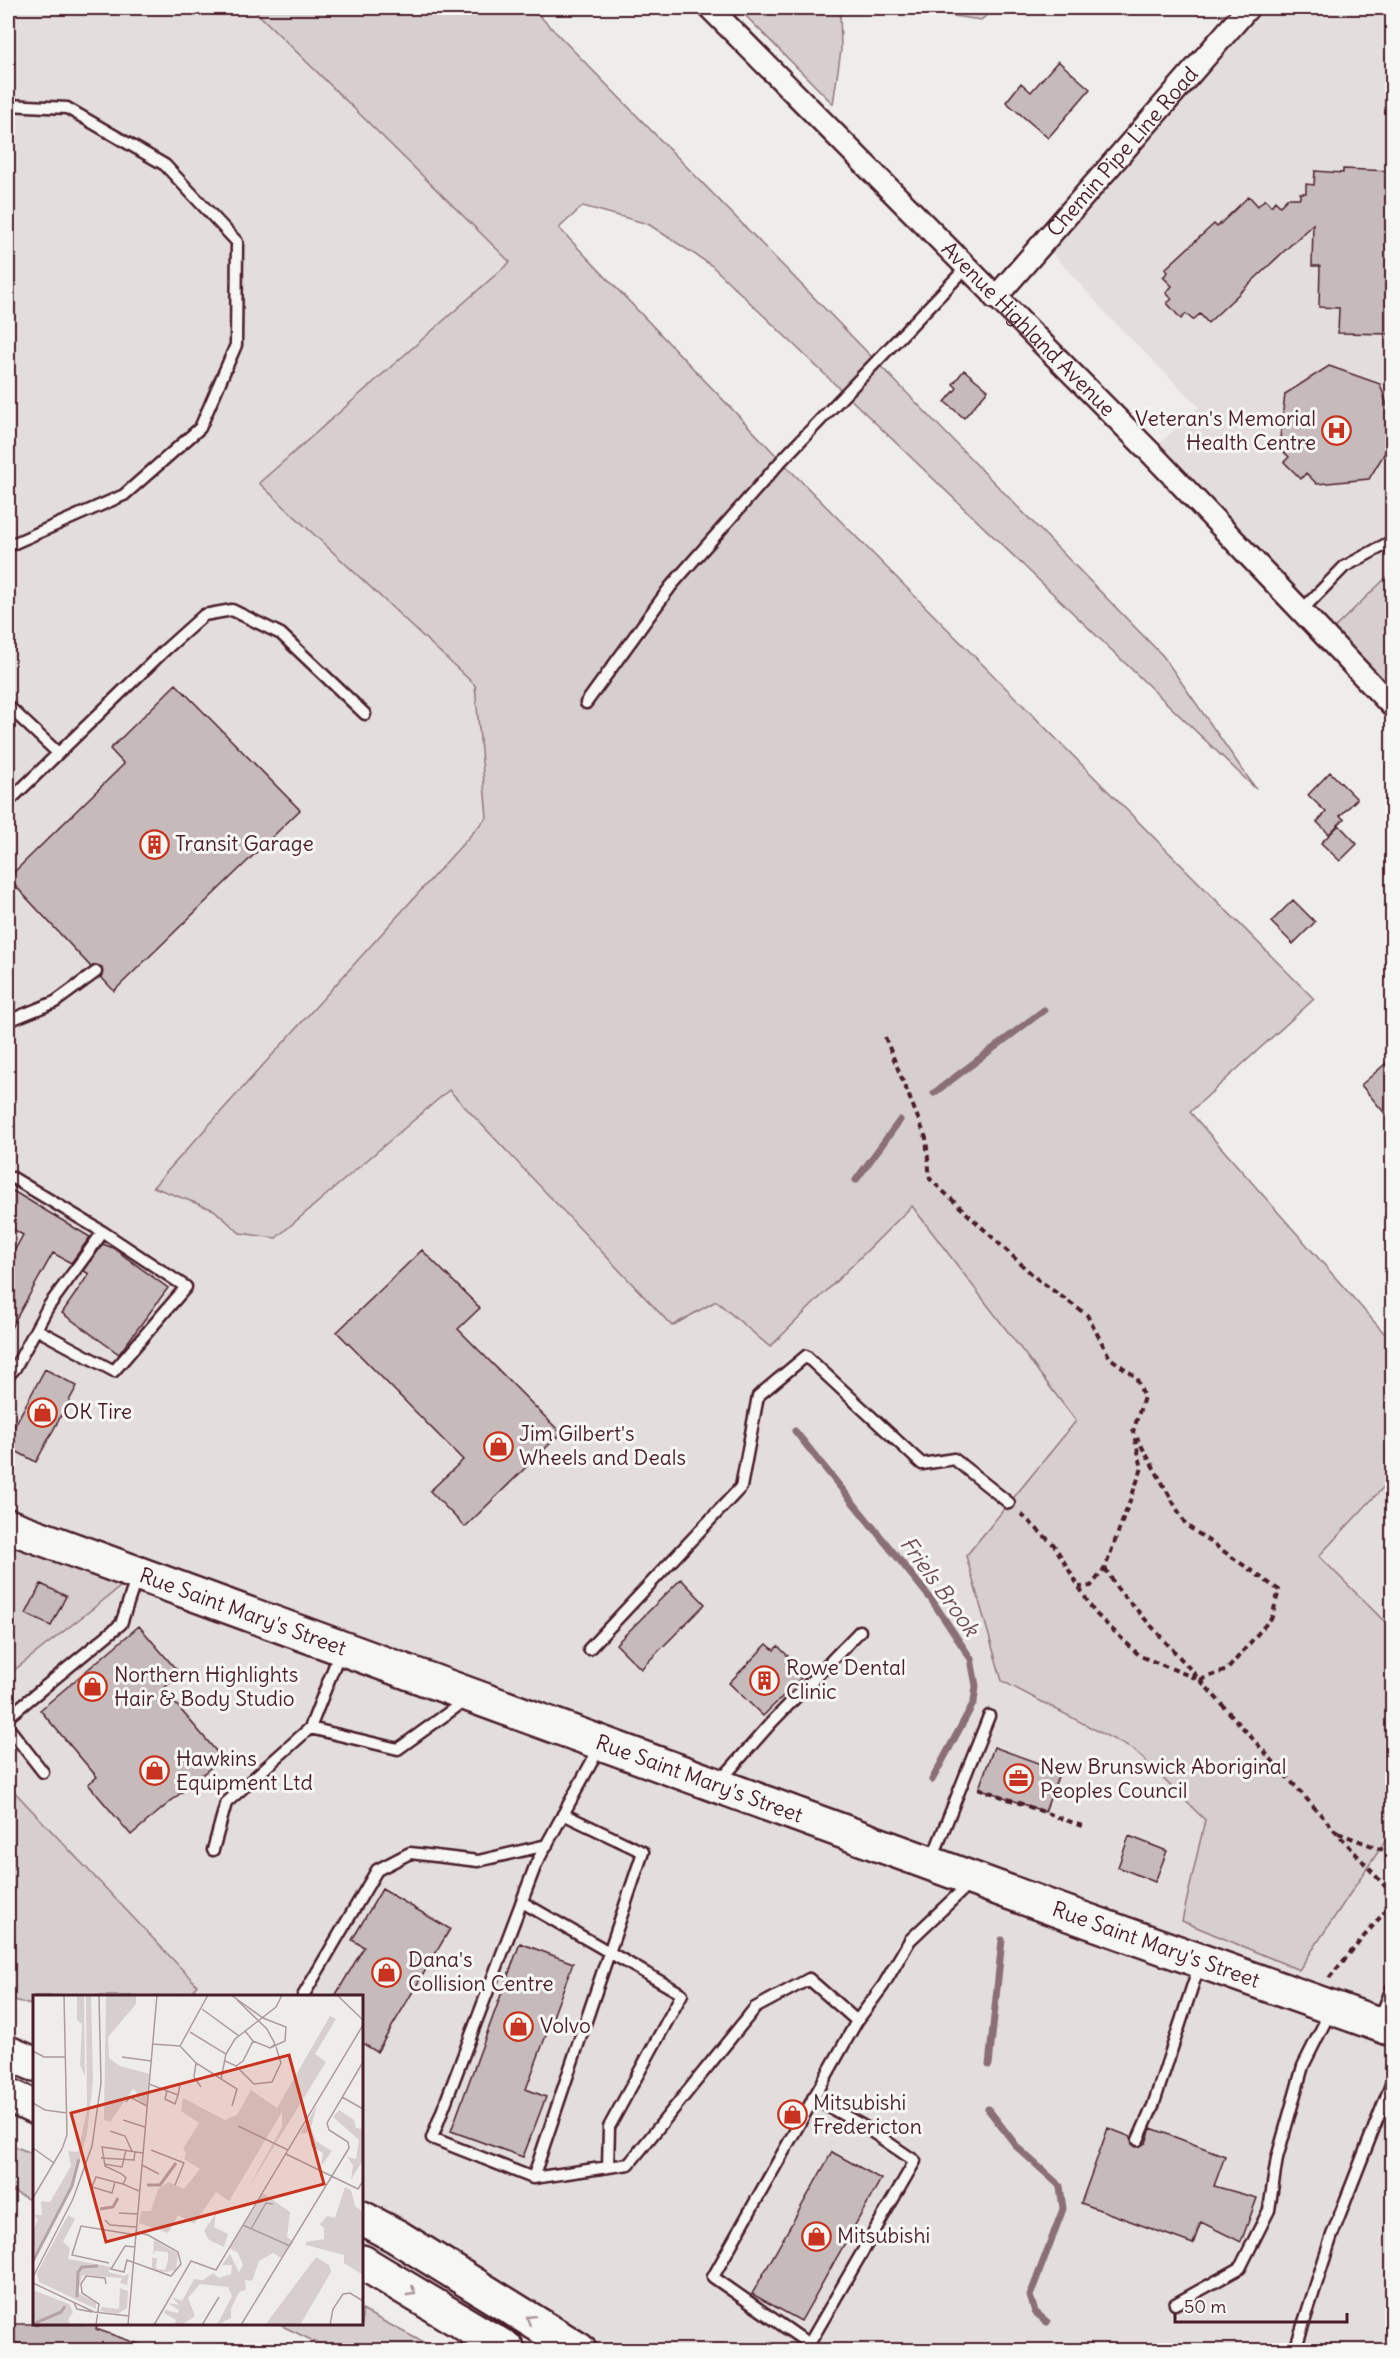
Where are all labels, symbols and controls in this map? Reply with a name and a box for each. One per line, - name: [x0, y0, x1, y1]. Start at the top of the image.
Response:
- street label: Chemin Pipe Line Road: [1041, 61, 1204, 242]
- street label: Avenue Highland Avenue: [936, 235, 1121, 422]
- place label: Veteran's Memorial Health Centre: [1135, 405, 1316, 456]
- hospital icon: Veteran's Memorial Health Centre: [1321, 415, 1353, 447]
- building icon: Transit Garage: [138, 828, 170, 860]
- place label: Transit Garage: [175, 830, 314, 857]
- shop icon: OK Tire: [26, 1396, 58, 1428]
- place label: OK Tire: [63, 1398, 132, 1425]
- place label: Jim Gilbert's Wheels and Deals: [519, 1420, 686, 1471]
- shop icon: Jim Gilbert's Wheels and Deals: [482, 1430, 514, 1462]
- water label: Friels Brook: [894, 1531, 987, 1643]
- street label: Rue Saint Mary's Street: [136, 1561, 350, 1662]
- place label: Rowe Dental Clinic: [786, 1654, 906, 1705]
- place label: Northern Highlights Hair & Body Studio: [114, 1661, 298, 1712]
- building icon: Rowe Dental Clinic: [749, 1664, 781, 1696]
- shop icon: Northern Highlights Hair & Body Studio: [77, 1671, 109, 1703]
- street label: Rue Saint Mary's Street: [592, 1728, 807, 1829]
- place label: Hawkins Equipment Ltd: [176, 1745, 313, 1796]
- place label: New Brunswick Aboriginal Peoples Council: [1040, 1753, 1287, 1804]
- shop icon: Hawkins Equipment Ltd: [139, 1755, 171, 1787]
- office icon: New Brunswick Aboriginal Peoples Council: [1003, 1763, 1035, 1795]
- street label: Rue Saint Mary's Street: [1049, 1895, 1263, 1994]
- place label: Dana's Collision Centre: [408, 1946, 554, 1997]
- shop icon: Dana's Collision Centre: [371, 1956, 403, 1988]
- inset map: [33, 1995, 363, 2325]
- shop icon: Volvo: [503, 2010, 535, 2042]
- place label: Volvo: [540, 2012, 591, 2039]
- place label: Mitsubishi Fredericton: [813, 2089, 922, 2140]
- shop icon: Mitsubishi Fredericton: [776, 2099, 808, 2131]
- shop icon: Mitsubishi: [800, 2220, 832, 2252]
- place label: Mitsubishi: [837, 2222, 930, 2249]
- one-way arrow: [406, 2284, 416, 2296]
- scale bar: [1175, 2286, 1348, 2324]
- text: 50 m: [1184, 2295, 1226, 2318]
- one-way arrow: [526, 2314, 536, 2326]

